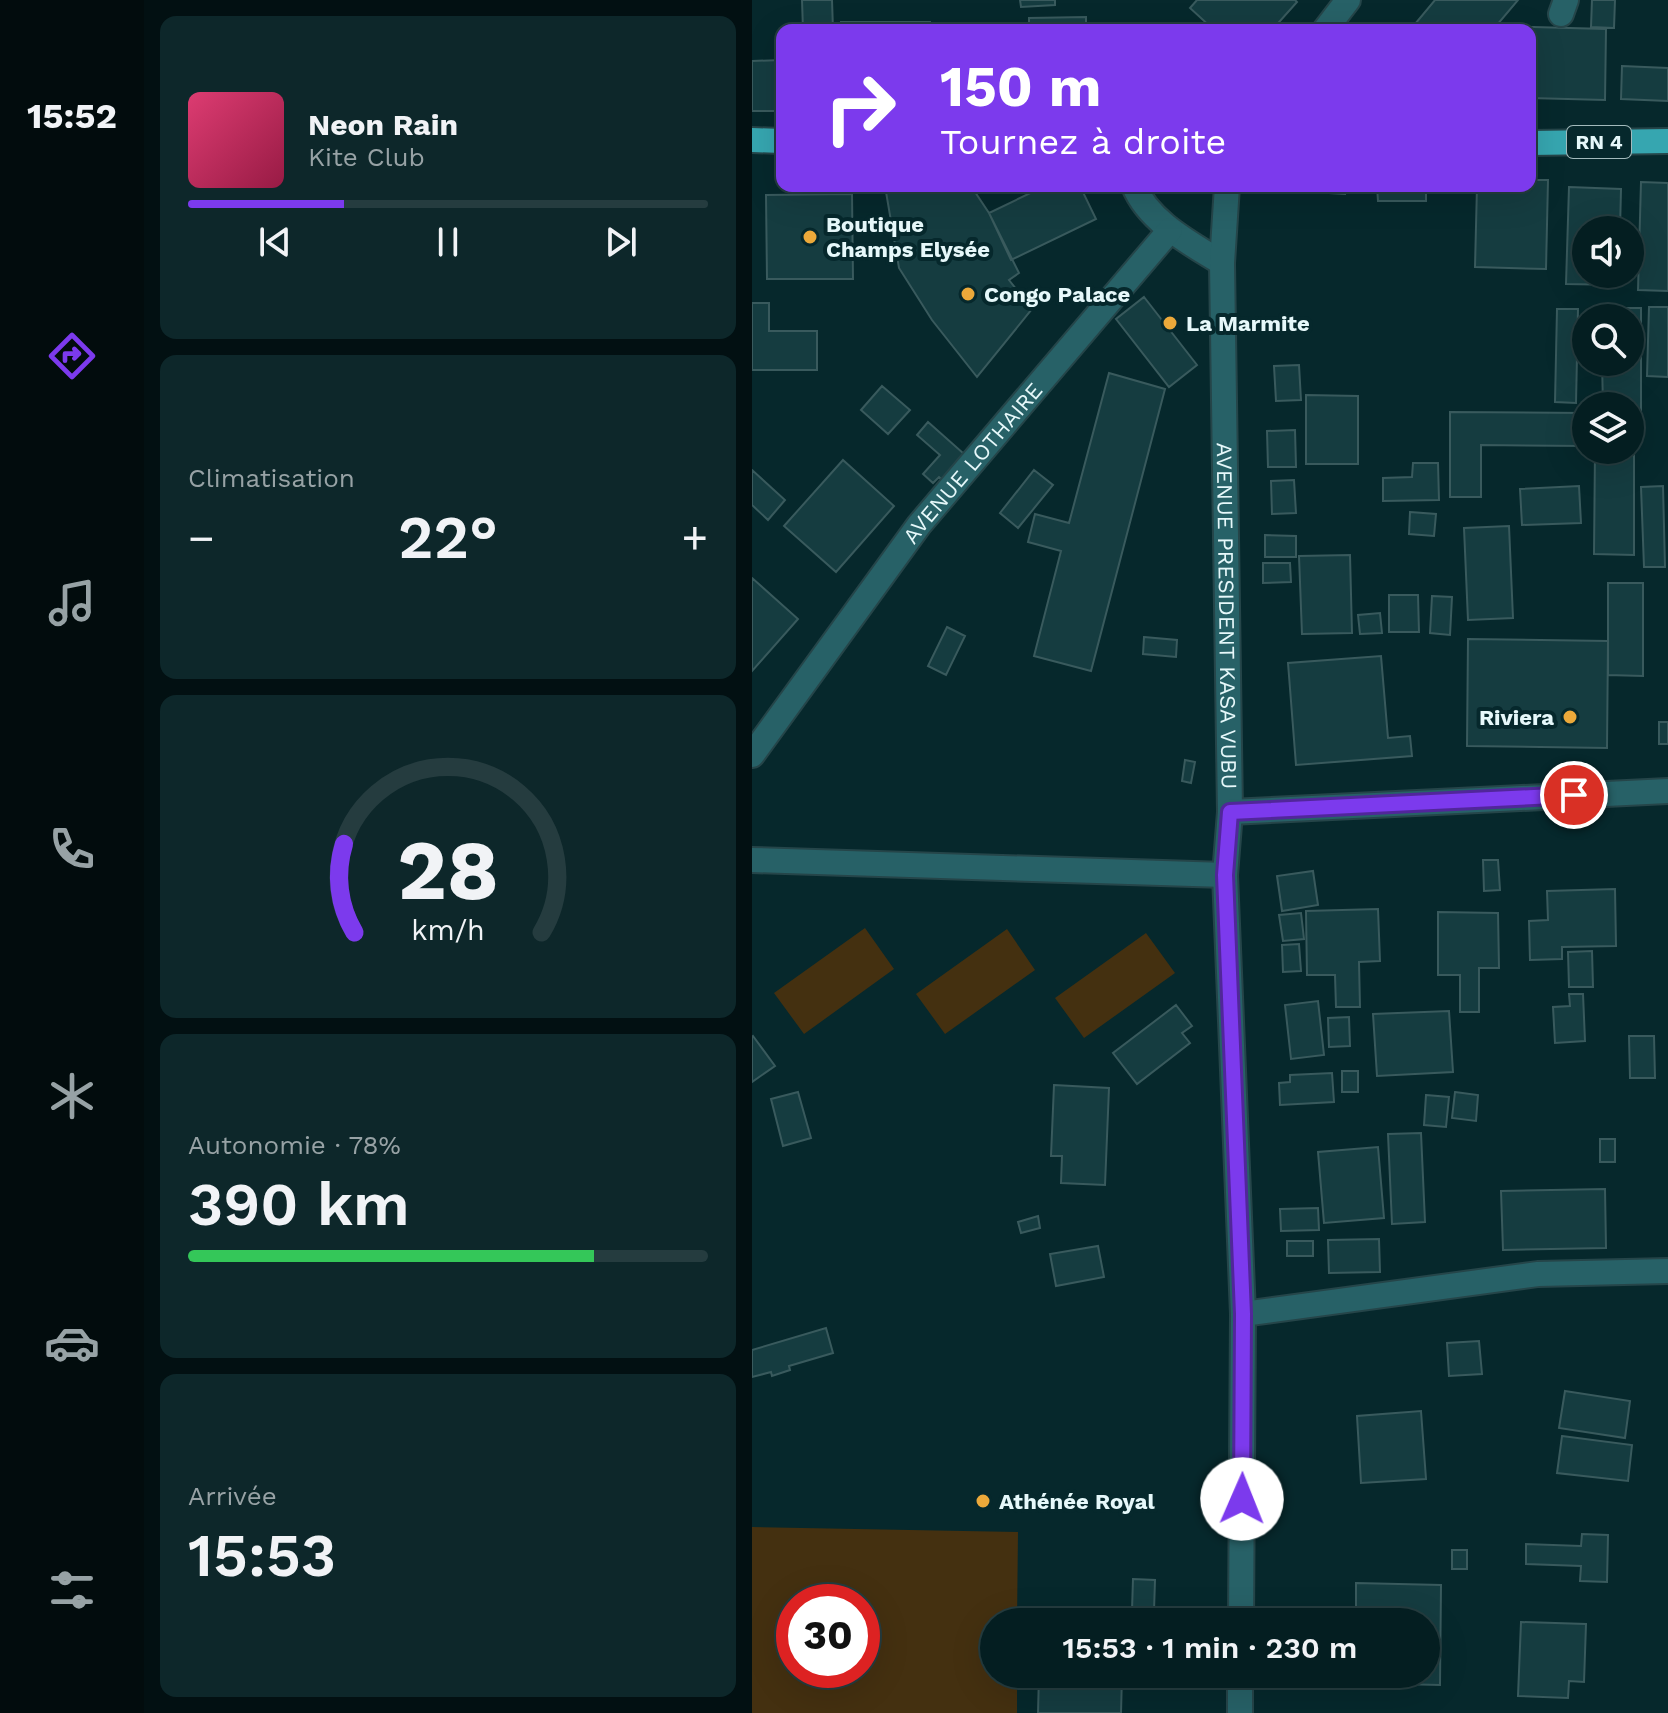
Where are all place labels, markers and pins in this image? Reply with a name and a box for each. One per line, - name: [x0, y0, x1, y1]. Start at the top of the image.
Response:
- place label: Boutique Champs Elysée: [826, 212, 990, 262]
- marker: Boutique Champs Elysée: [801, 228, 819, 246]
- place label: Congo Palace: [984, 282, 1130, 307]
- marker: Congo Palace: [959, 285, 977, 303]
- place label: La Marmite: [1186, 311, 1310, 336]
- marker: La Marmite: [1161, 314, 1179, 332]
- place label: Riviera: [1479, 705, 1554, 730]
- marker: Riviera: [1561, 708, 1579, 726]
- pin: [1540, 761, 1608, 829]
- place label: Athénée Royal: [999, 1489, 1155, 1514]
- marker: Athénée Royal: [974, 1492, 992, 1510]

